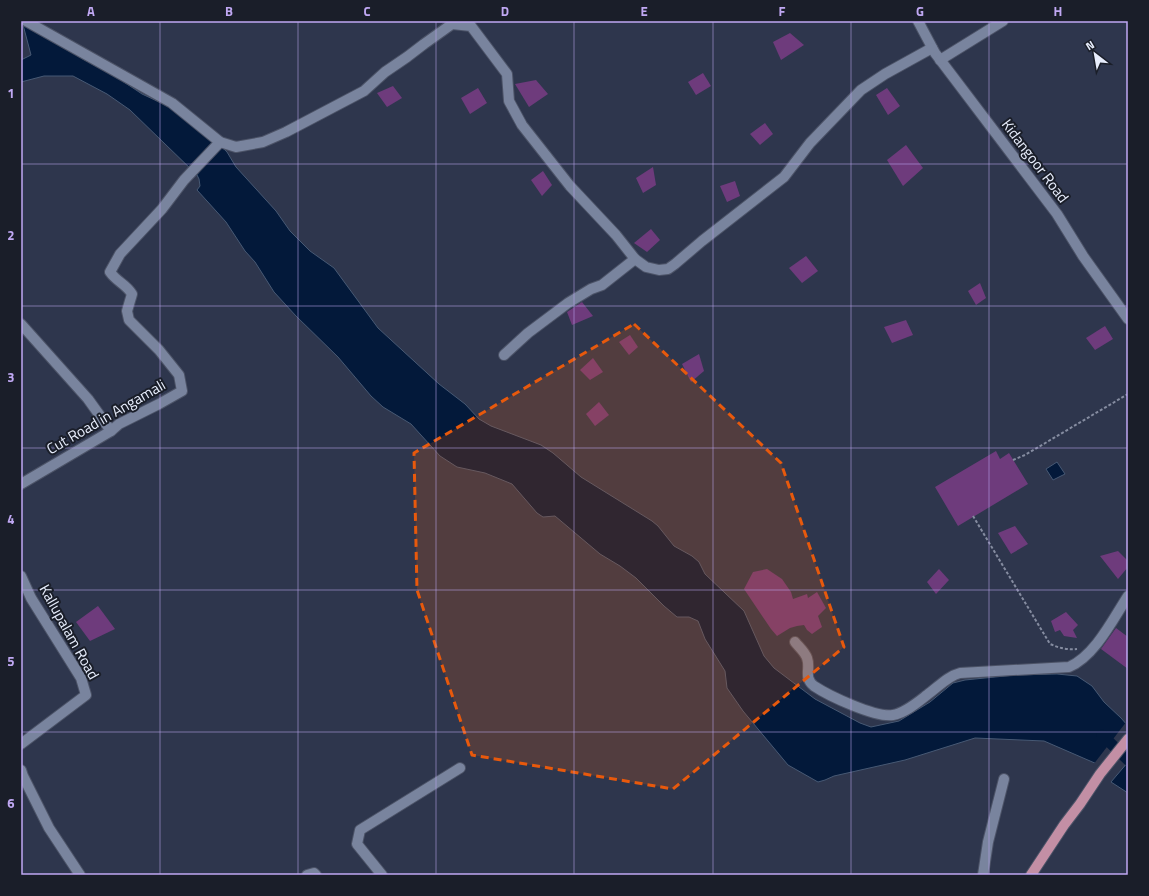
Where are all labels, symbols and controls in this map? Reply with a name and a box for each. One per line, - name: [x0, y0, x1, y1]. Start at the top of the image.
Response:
- text: A: [87, 1, 95, 21]
- text: B: [225, 1, 233, 21]
- text: C: [363, 1, 371, 21]
- text: D: [501, 1, 509, 21]
- text: E: [640, 1, 648, 21]
- text: F: [779, 1, 786, 21]
- text: G: [916, 1, 924, 21]
- text: H: [1054, 1, 1062, 21]
- north arrow: [1075, 34, 1115, 74]
- text: N: [1082, 37, 1097, 54]
- text: 1: [7, 83, 15, 103]
- street label: Kidangoor Road: [996, 114, 1075, 207]
- text: 2: [7, 225, 15, 245]
- text: 3: [7, 367, 15, 387]
- street label: Cut Road in Angamali: [42, 373, 170, 460]
- text: 4: [7, 509, 15, 529]
- street label: Kallupalam Road: [34, 580, 105, 684]
- text: 5: [7, 651, 15, 671]
- text: 6: [7, 793, 15, 813]

